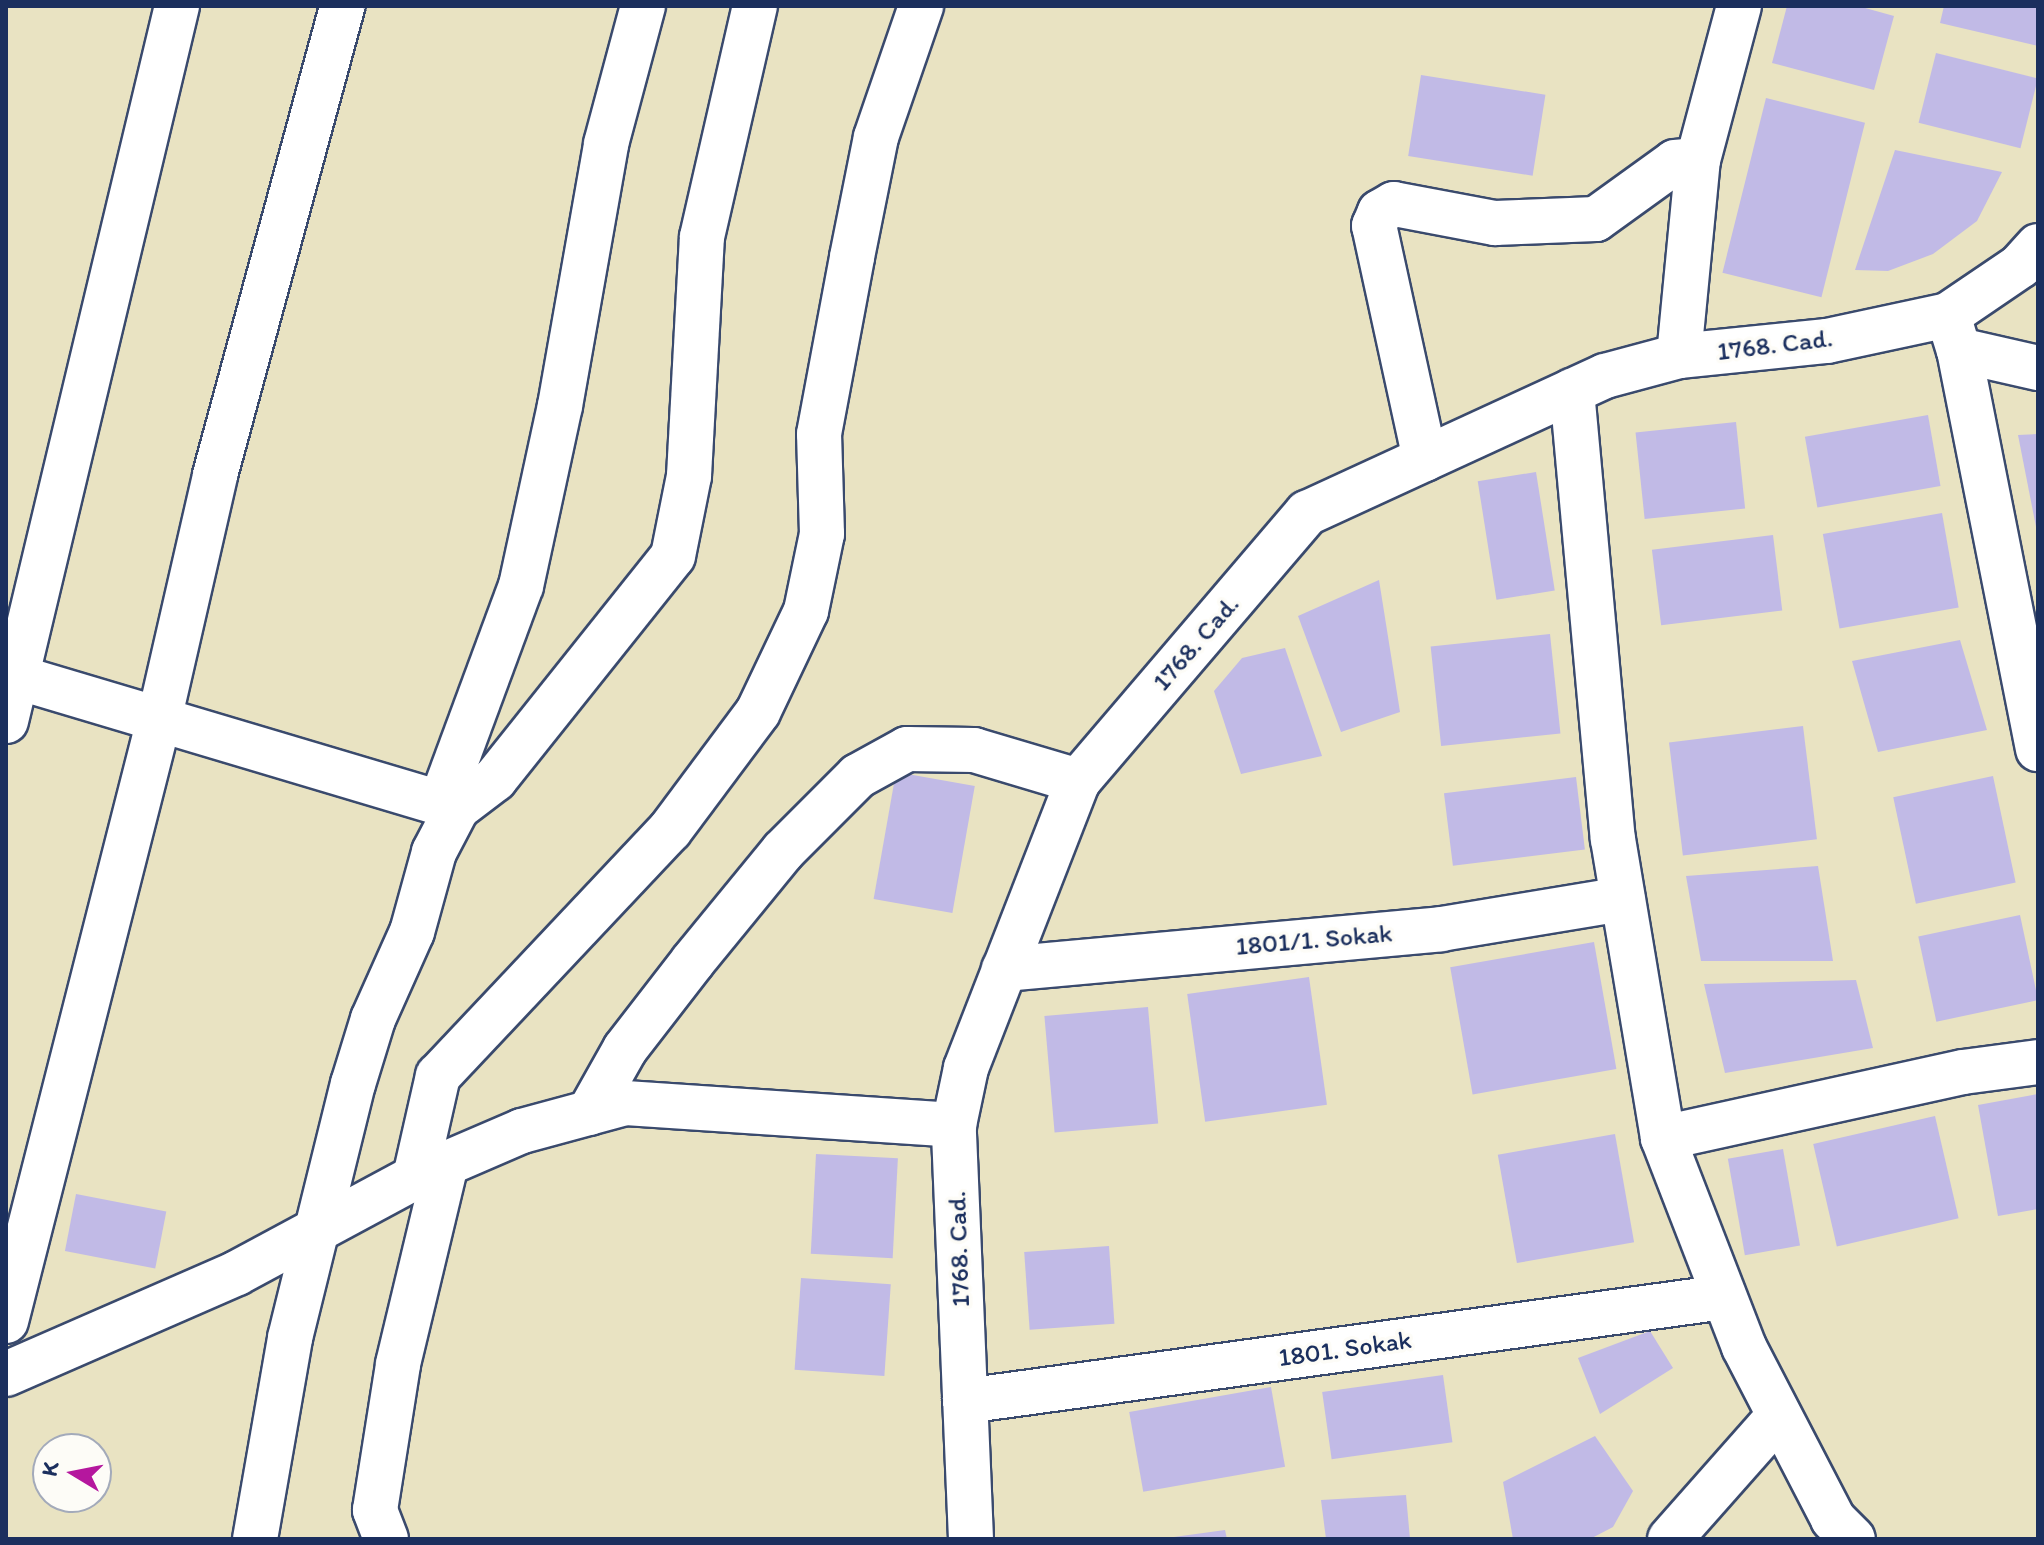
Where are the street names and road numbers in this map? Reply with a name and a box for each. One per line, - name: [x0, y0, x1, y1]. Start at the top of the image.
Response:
- street label: 1768. Cad.: [1715, 322, 1835, 368]
- street label: 1768. Cad.: [1146, 589, 1246, 697]
- street label: 1801/1. Sokak: [1234, 918, 1394, 962]
- street label: 1768. Cad.: [941, 1190, 977, 1308]
- street label: 1801. Sokak: [1276, 1324, 1414, 1374]

